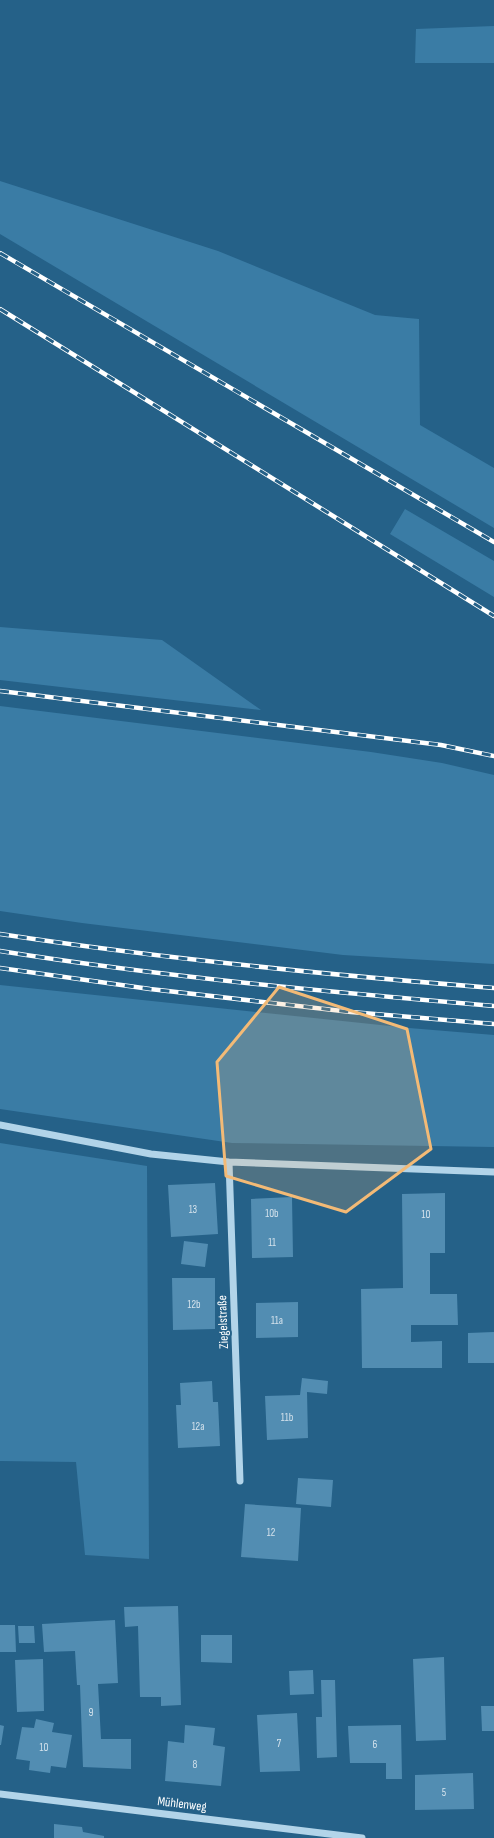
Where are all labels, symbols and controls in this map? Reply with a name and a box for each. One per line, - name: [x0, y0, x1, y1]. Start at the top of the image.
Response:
- house number: 13: [189, 1203, 198, 1216]
- house number: 10b: [265, 1207, 279, 1220]
- house number: 10: [422, 1208, 430, 1221]
- house number: 11: [268, 1236, 276, 1249]
- street label: Ziegelstraße: [214, 1295, 232, 1349]
- house number: 12b: [187, 1298, 201, 1311]
- house number: 11a: [271, 1314, 283, 1327]
- house number: 11b: [281, 1411, 294, 1424]
- house number: 12a: [192, 1420, 204, 1433]
- house number: 12: [267, 1526, 276, 1539]
- house number: 9: [89, 1706, 94, 1719]
- house number: 7: [277, 1737, 282, 1750]
- house number: 6: [373, 1738, 378, 1751]
- house number: 10: [40, 1741, 48, 1754]
- house number: 8: [193, 1758, 198, 1771]
- house number: 5: [442, 1786, 446, 1799]
- street label: Mühlenweg: [156, 1793, 208, 1815]

